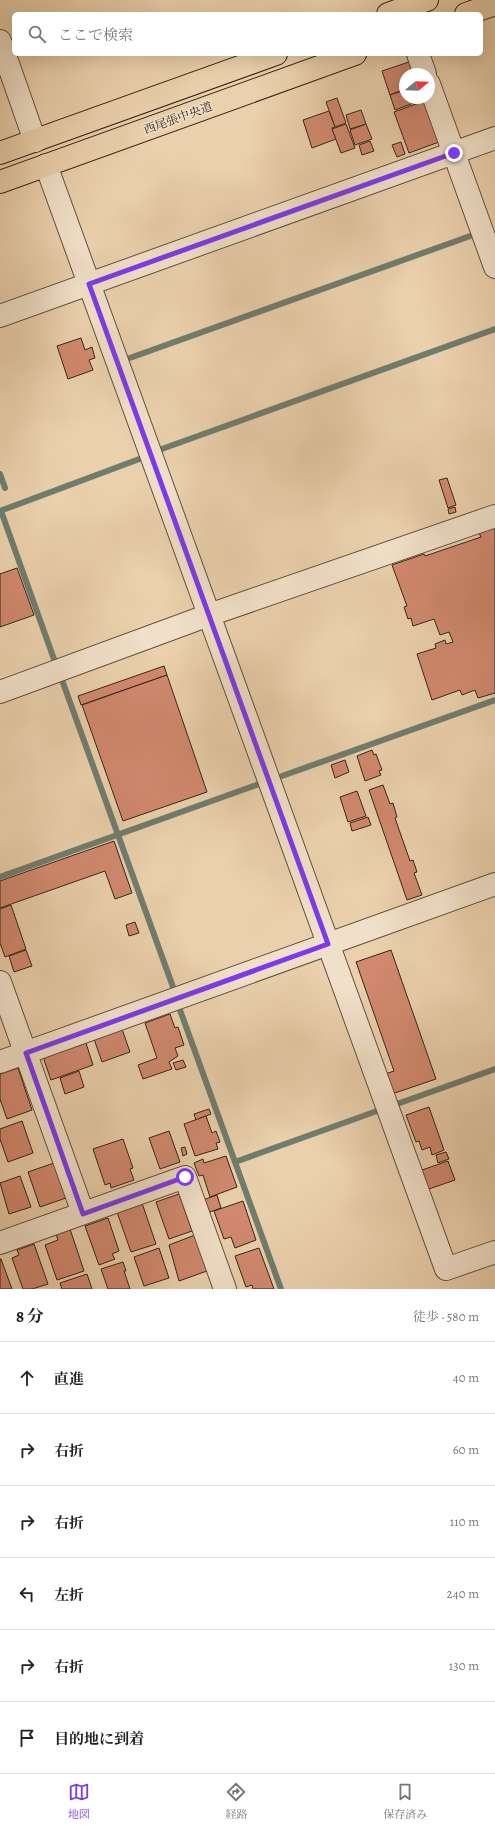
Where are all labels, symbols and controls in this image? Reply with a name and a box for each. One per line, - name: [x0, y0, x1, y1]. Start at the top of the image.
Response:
- search box: [12, 12, 483, 56]
- icon: search: [26, 23, 48, 45]
- text: ここで検索: [58, 25, 133, 45]
- north arrow: [399, 68, 435, 104]
- street label: 西尾張中央道: [141, 98, 215, 138]
- route end: [445, 144, 463, 162]
- route start: [176, 1168, 194, 1186]
- text: 8 分: [16, 1305, 44, 1328]
- text: 徒歩 · 580 m: [413, 1308, 479, 1325]
- icon: ahead: [16, 1367, 38, 1389]
- text: 直進: [54, 1369, 84, 1389]
- text: 40 m: [453, 1369, 479, 1386]
- icon: right: [16, 1439, 38, 1461]
- text: 右折: [54, 1441, 84, 1461]
- text: 60 m: [453, 1441, 479, 1458]
- icon: right: [16, 1511, 38, 1533]
- text: 右折: [54, 1513, 84, 1533]
- text: 110 m: [450, 1513, 479, 1530]
- icon: left: [16, 1583, 38, 1605]
- text: 左折: [54, 1585, 84, 1605]
- text: 240 m: [447, 1585, 479, 1602]
- icon: right: [16, 1655, 38, 1677]
- text: 右折: [54, 1657, 84, 1677]
- text: 130 m: [449, 1657, 479, 1674]
- icon: arrive: [16, 1727, 38, 1749]
- text: 目的地に到着: [54, 1729, 144, 1749]
- tab: 地図: [68, 1781, 90, 1822]
- tab: 経路: [225, 1781, 247, 1822]
- tab: 保存済み: [383, 1781, 427, 1822]

